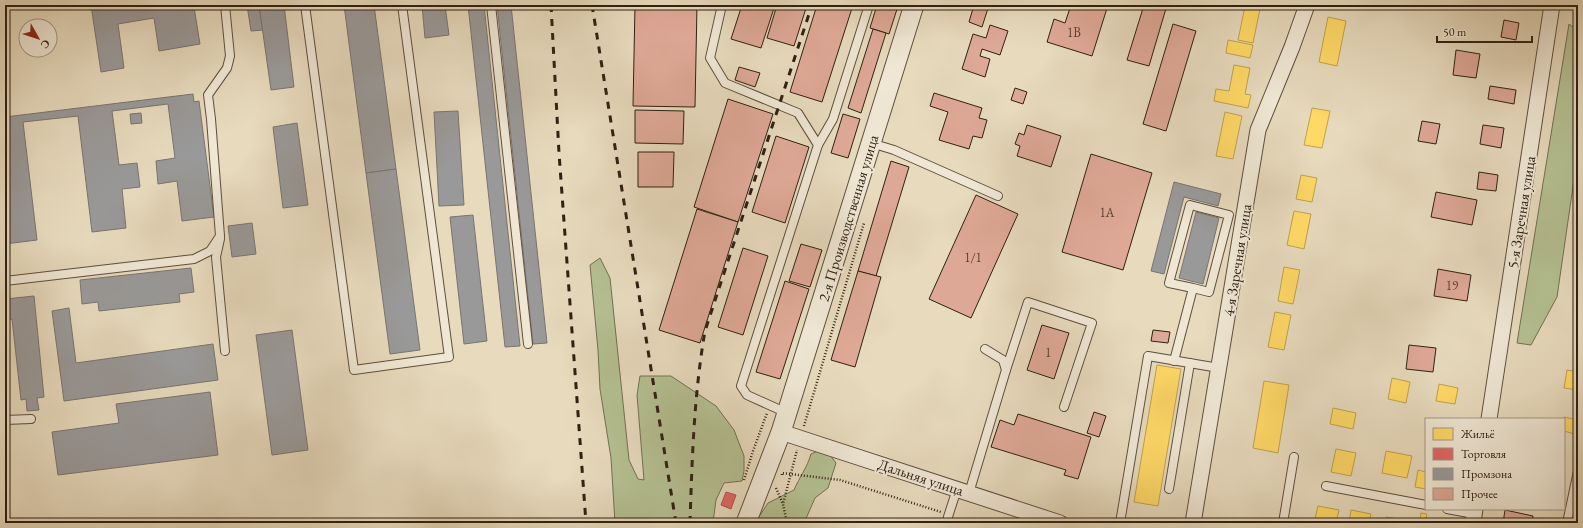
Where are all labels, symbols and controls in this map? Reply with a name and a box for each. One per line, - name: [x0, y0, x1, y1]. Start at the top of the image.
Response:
- north arrow: [18, 18, 58, 58]
- scale bar: [1437, 18, 1532, 44]
- house number: 1В: [1067, 24, 1081, 41]
- text: 50 m: [1443, 24, 1467, 40]
- text: С: [38, 37, 54, 52]
- street label: 2-я Производственная улица: [814, 132, 882, 304]
- street label: 5-я Заречная улица: [1503, 154, 1539, 270]
- street label: 4-я Заречная улица: [1219, 202, 1255, 318]
- house number: 1А: [1099, 204, 1116, 221]
- house number: 1/1: [964, 249, 982, 266]
- house number: 19: [1446, 277, 1459, 294]
- house number: 1: [1045, 344, 1051, 361]
- legend: [1425, 418, 1565, 510]
- text: Жильё: [1460, 426, 1495, 442]
- text: Торговля: [1461, 446, 1507, 462]
- street label: Дальняя улица: [876, 454, 966, 500]
- text: Промзона: [1461, 466, 1512, 482]
- text: Прочее: [1461, 486, 1498, 502]

